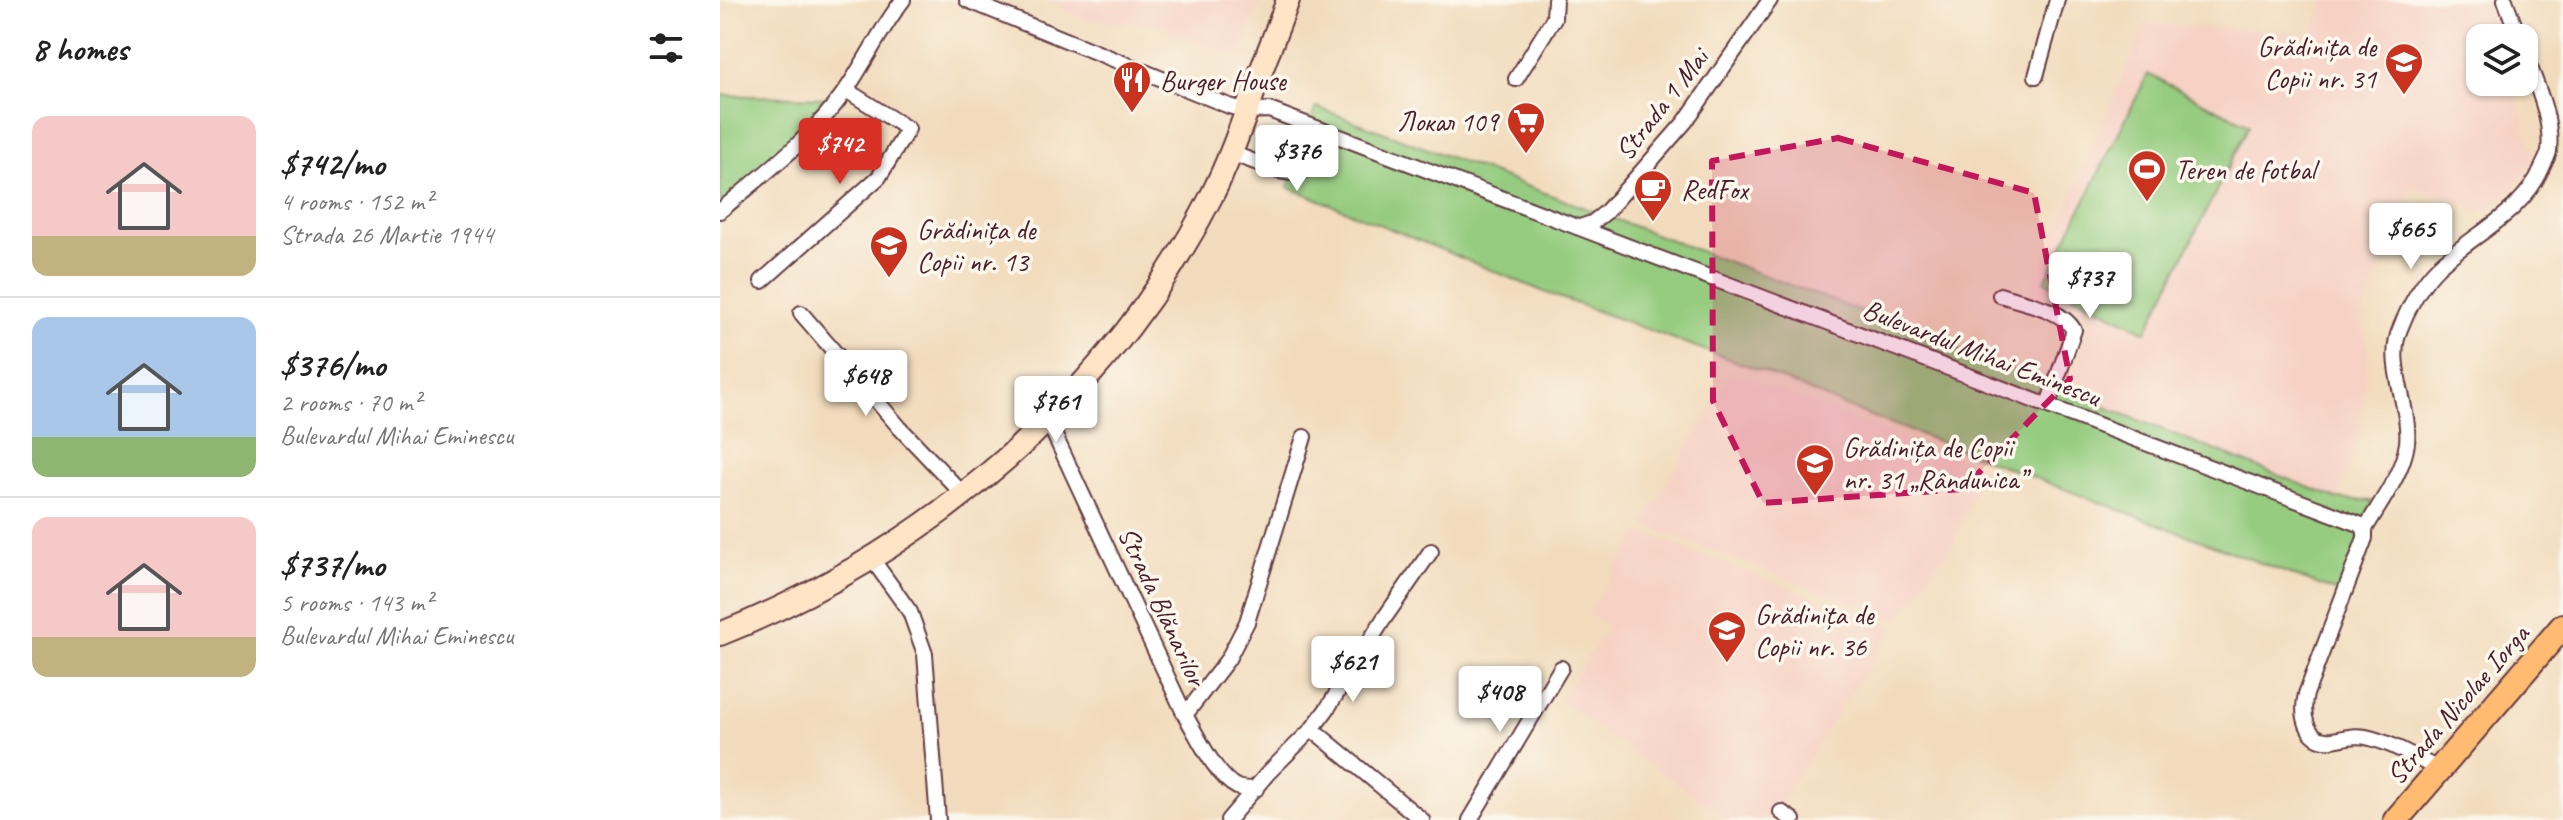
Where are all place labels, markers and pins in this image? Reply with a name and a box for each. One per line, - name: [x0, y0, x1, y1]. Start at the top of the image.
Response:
- place label: Grădinița de Copii nr. 31: [2258, 29, 2378, 96]
- school or university icon: Grădinița de Copii nr. 31: [2383, 41, 2425, 96]
- restaurant icon: Burger House: [1111, 59, 1153, 114]
- place label: Burger House: [1160, 63, 1287, 98]
- supermarket icon: Локал 109: [1505, 100, 1547, 155]
- place label: Локал 109: [1398, 104, 1500, 139]
- pin: $742: [793, 118, 887, 186]
- pin: $376: [1250, 125, 1344, 193]
- sports icon: Teren de fotbal: [2126, 148, 2168, 203]
- place label: Teren de fotbal: [2175, 152, 2321, 187]
- cafe icon: RedFox: [1632, 168, 1674, 223]
- place label: RedFox: [1681, 172, 1750, 207]
- pin: $665: [2364, 203, 2458, 271]
- place label: Grădinița de Copii nr. 13: [917, 212, 1037, 279]
- school or university icon: Grădinița de Copii nr. 13: [868, 224, 910, 279]
- pin: $737: [2043, 252, 2137, 320]
- pin: $648: [819, 350, 913, 418]
- pin: $761: [1009, 376, 1103, 444]
- place label: Grădinița de Copii nr. 31 „Rândunica”: [1843, 430, 2032, 497]
- school or university icon: Grădinița de Copii nr. 31 „Rândunica”: [1794, 442, 1836, 497]
- place label: Grădinița de Copii nr. 36: [1755, 597, 1875, 664]
- school or university icon: Grădinița de Copii nr. 36: [1706, 609, 1748, 664]
- pin: $621: [1306, 636, 1400, 704]
- pin: $408: [1453, 666, 1547, 734]

